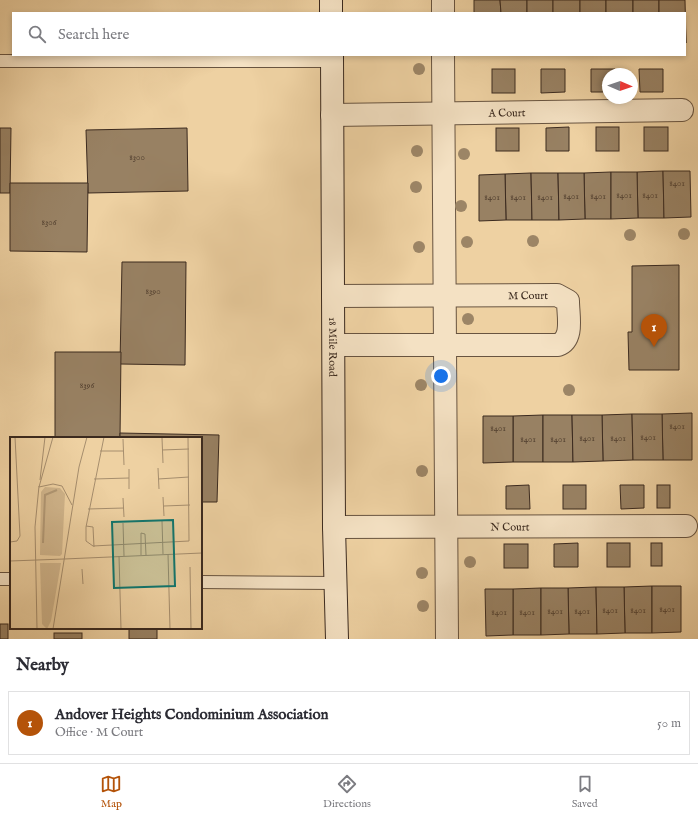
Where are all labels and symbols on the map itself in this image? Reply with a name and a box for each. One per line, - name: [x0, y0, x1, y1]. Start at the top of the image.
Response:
- north arrow: [602, 68, 638, 104]
- street label: A Court: [487, 106, 526, 121]
- house number: 8300: [129, 152, 145, 163]
- house number: 8401: [669, 178, 685, 189]
- house number: 8401: [616, 190, 632, 201]
- house number: 8401: [642, 190, 658, 201]
- house number: 8401: [563, 191, 579, 202]
- house number: 8401: [590, 191, 606, 202]
- house number: 8401: [484, 192, 500, 203]
- house number: 8401: [510, 192, 526, 203]
- house number: 8401: [537, 192, 553, 203]
- house number: 8306: [41, 217, 57, 228]
- house number: 8390: [145, 286, 161, 297]
- street label: M Court: [508, 289, 548, 303]
- pin: 1: [641, 314, 667, 347]
- street label: 18 Mile Road: [325, 317, 339, 377]
- your location: [431, 366, 451, 386]
- house number: 8396: [80, 380, 95, 391]
- house number: 8401: [669, 421, 685, 432]
- house number: 8401: [490, 423, 506, 434]
- house number: 8401: [640, 432, 656, 443]
- house number: 8401: [579, 433, 595, 444]
- house number: 8401: [610, 433, 626, 444]
- house number: 8401: [520, 434, 536, 445]
- house number: 8401: [550, 434, 566, 445]
- inset map: [10, 437, 202, 629]
- street label: N Court: [490, 520, 530, 535]
- house number: 8401: [659, 604, 675, 615]
- house number: 8401: [602, 605, 618, 616]
- house number: 8401: [630, 605, 646, 616]
- house number: 8401: [547, 606, 563, 617]
- house number: 8401: [574, 606, 590, 617]
- house number: 8401: [491, 607, 507, 618]
- house number: 8401: [519, 607, 535, 618]

